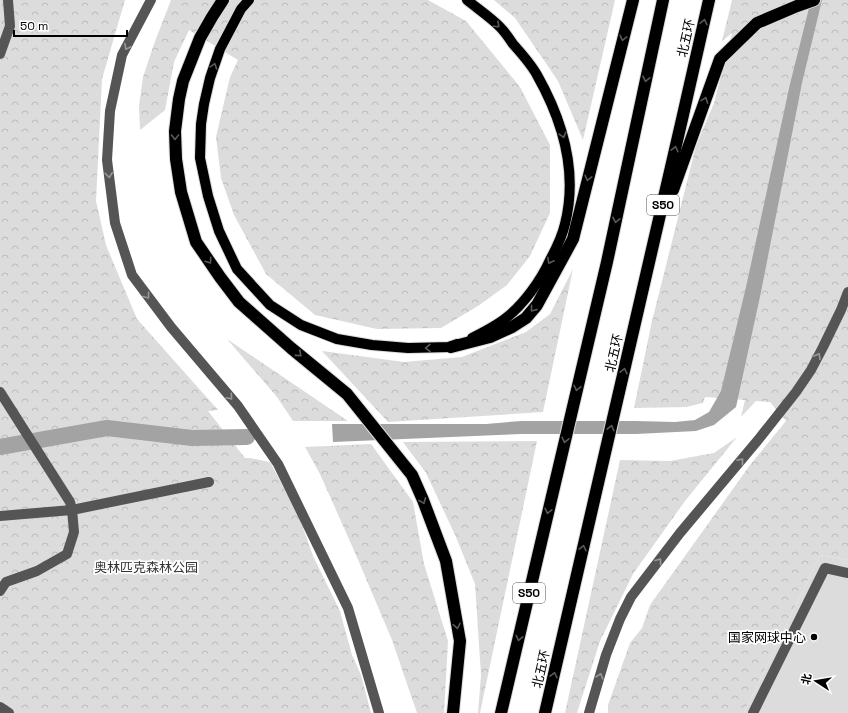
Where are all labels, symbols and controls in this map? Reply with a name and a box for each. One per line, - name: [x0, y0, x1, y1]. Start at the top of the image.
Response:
- scale bar: [14, 12, 127, 38]
- street label: 北五环: [673, 17, 699, 59]
- text: 50 m: [20, 18, 48, 34]
- one-way arrow: [700, 19, 708, 25]
- one-way arrow: [492, 20, 500, 28]
- one-way arrow: [620, 35, 628, 41]
- one-way arrow: [124, 43, 131, 50]
- one-way arrow: [210, 63, 218, 70]
- one-way arrow: [642, 76, 650, 82]
- one-way arrow: [701, 97, 709, 104]
- one-way arrow: [558, 131, 567, 138]
- one-way arrow: [171, 134, 179, 140]
- one-way arrow: [671, 146, 679, 152]
- one-way arrow: [104, 172, 113, 178]
- one-way arrow: [585, 174, 593, 181]
- road number: S50: [647, 195, 679, 215]
- one-way arrow: [612, 217, 620, 223]
- one-way arrow: [204, 257, 211, 264]
- one-way arrow: [547, 257, 555, 264]
- one-way arrow: [143, 292, 150, 299]
- one-way arrow: [531, 304, 538, 312]
- street label: 北五环: [601, 332, 627, 374]
- one-way arrow: [425, 344, 431, 352]
- one-way arrow: [294, 349, 301, 356]
- one-way arrow: [814, 353, 821, 360]
- one-way arrow: [620, 368, 628, 374]
- one-way arrow: [574, 385, 582, 391]
- one-way arrow: [225, 392, 232, 400]
- one-way arrow: [606, 425, 615, 432]
- one-way arrow: [561, 437, 570, 444]
- one-way arrow: [737, 458, 744, 465]
- one-way arrow: [418, 497, 426, 505]
- one-way arrow: [545, 508, 553, 514]
- one-way arrow: [579, 545, 587, 551]
- one-way arrow: [654, 558, 662, 565]
- park label: 奥林匹克森林公园: [94, 559, 198, 576]
- road number: S50: [513, 583, 545, 603]
- one-way arrow: [453, 623, 461, 629]
- place label: 国家网球中心: [728, 629, 806, 646]
- marker: 国家网球中心: [809, 632, 819, 642]
- one-way arrow: [515, 634, 523, 641]
- street label: 北五环: [528, 648, 554, 690]
- north arrow: [796, 661, 836, 701]
- one-way arrow: [550, 672, 558, 678]
- one-way arrow: [595, 672, 604, 679]
- text: 北: [798, 672, 814, 686]

